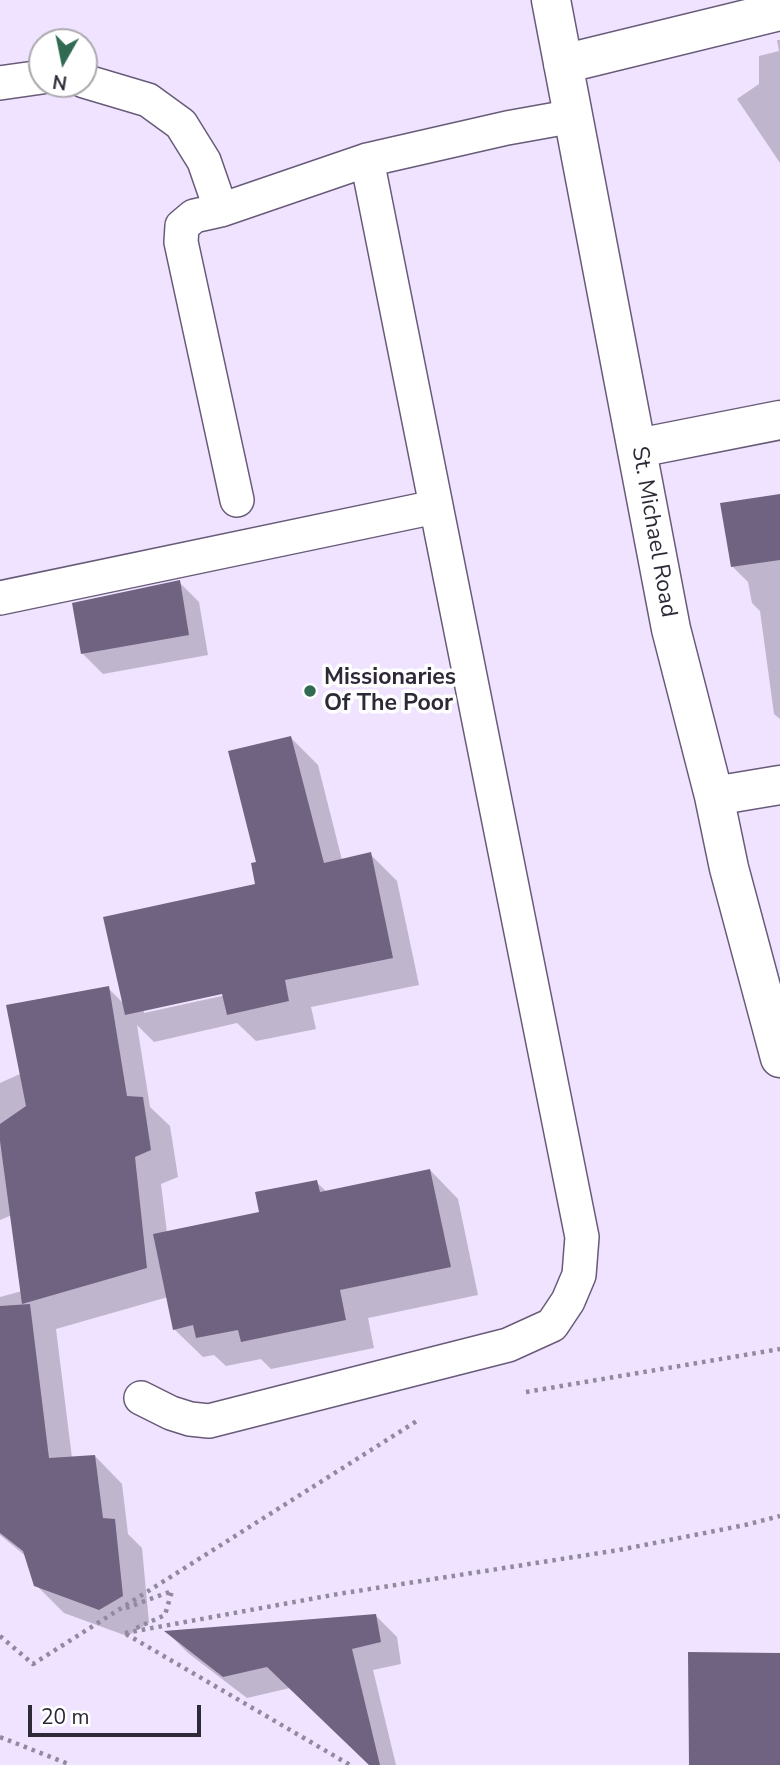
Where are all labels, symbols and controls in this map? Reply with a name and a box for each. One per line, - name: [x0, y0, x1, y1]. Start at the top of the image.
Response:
- north arrow: [28, 28, 98, 98]
- text: N: [51, 68, 69, 96]
- street label: St. Michael Road: [624, 444, 682, 620]
- place label: Missionaries Of The Poor: [324, 664, 456, 718]
- marker: Missionaries Of The Poor: [302, 683, 318, 699]
- scale bar: [32, 1692, 205, 1736]
- text: 20 m: [41, 1703, 90, 1731]

